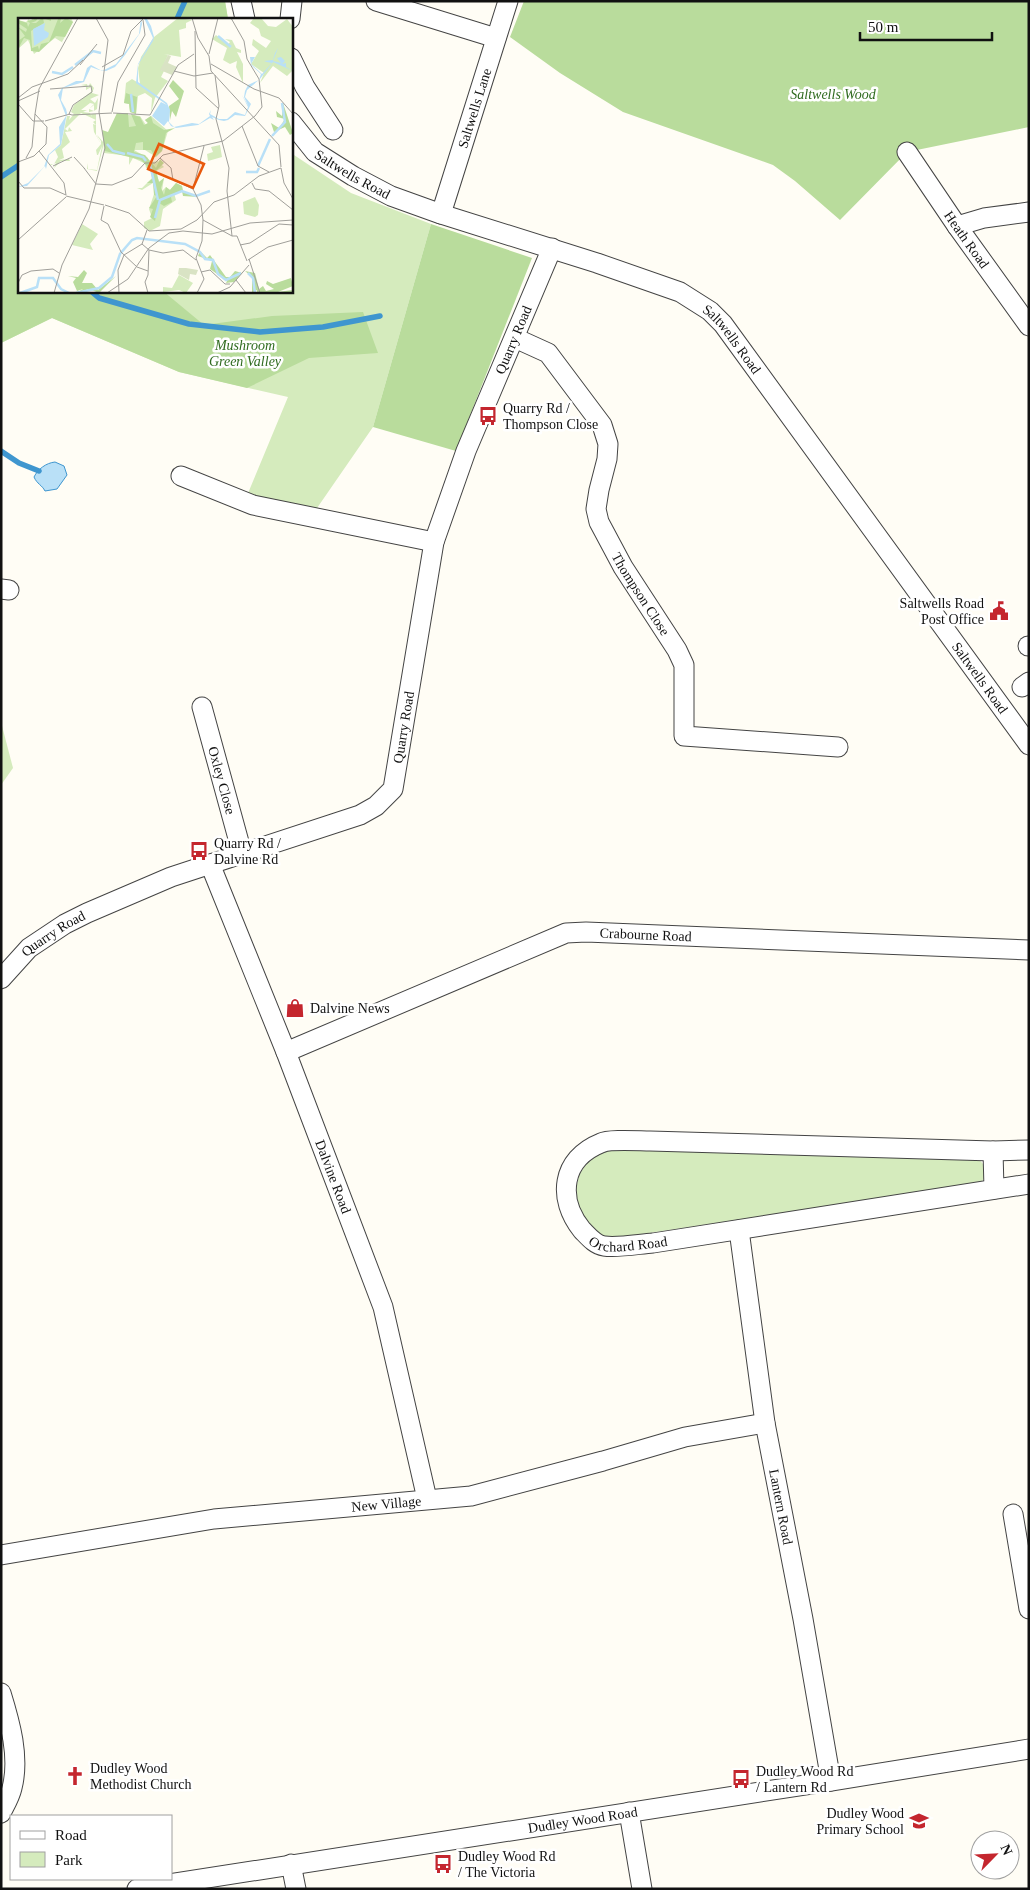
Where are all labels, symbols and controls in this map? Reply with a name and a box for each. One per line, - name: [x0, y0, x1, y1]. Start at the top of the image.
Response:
- scale bar: [860, 10, 992, 42]
- inset map: [18, 18, 292, 292]
- text: 50 m: [868, 19, 899, 35]
- street label: Saltwells Lane: [455, 66, 494, 150]
- park label: Saltwells Wood: [790, 87, 877, 102]
- street label: Saltwells Road: [312, 146, 393, 202]
- street label: Heath Road: [942, 208, 992, 271]
- street label: Saltwells Road: [700, 301, 764, 376]
- street label: Quarry Road: [492, 303, 534, 376]
- park label: Mushroom Green Valley: [209, 338, 282, 369]
- place label: Quarry Rd / Thompson Close: [503, 401, 598, 432]
- bus stop icon: Quarry Rd / Thompson Close: [477, 405, 499, 427]
- street label: Thompson Close: [609, 550, 673, 638]
- place label: Saltwells Road Post Office: [900, 596, 984, 627]
- public building icon: Saltwells Road Post Office: [988, 600, 1010, 622]
- street label: Saltwells Road: [949, 639, 1011, 716]
- street label: Quarry Road: [390, 690, 417, 764]
- street label: Oxley Close: [206, 745, 239, 816]
- place label: Quarry Rd / Dalvine Rd: [214, 836, 281, 867]
- bus stop icon: Quarry Rd / Dalvine Rd: [188, 840, 210, 862]
- street label: Quarry Road: [18, 908, 87, 959]
- street label: Crabourne Road: [599, 925, 692, 944]
- shop icon: Dalvine News: [284, 997, 306, 1019]
- place label: Dalvine News: [310, 1001, 390, 1016]
- street label: Dalvine Road: [313, 1138, 354, 1215]
- street label: Orchard Road: [586, 1233, 668, 1254]
- street label: Lantern Road: [767, 1468, 796, 1546]
- street label: New Village: [351, 1493, 422, 1514]
- place label: Dudley Wood Methodist Church: [90, 1761, 192, 1792]
- place label: Dudley Wood Rd / Lantern Rd: [756, 1764, 853, 1795]
- church icon: Dudley Wood Methodist Church: [64, 1765, 86, 1787]
- bus stop icon: Dudley Wood Rd / Lantern Rd: [730, 1768, 752, 1790]
- street label: Dudley Wood Road: [527, 1804, 638, 1836]
- place label: Dudley Wood Primary School: [817, 1806, 904, 1837]
- school or university icon: Dudley Wood Primary School: [908, 1810, 930, 1832]
- legend: [10, 1815, 172, 1880]
- text: Road: [55, 1827, 87, 1843]
- north arrow: [970, 1830, 1020, 1880]
- text: N: [998, 1842, 1015, 1858]
- place label: Dudley Wood Rd / The Victoria: [458, 1849, 555, 1880]
- text: Park: [55, 1852, 83, 1868]
- bus stop icon: Dudley Wood Rd / The Victoria: [432, 1853, 454, 1875]

